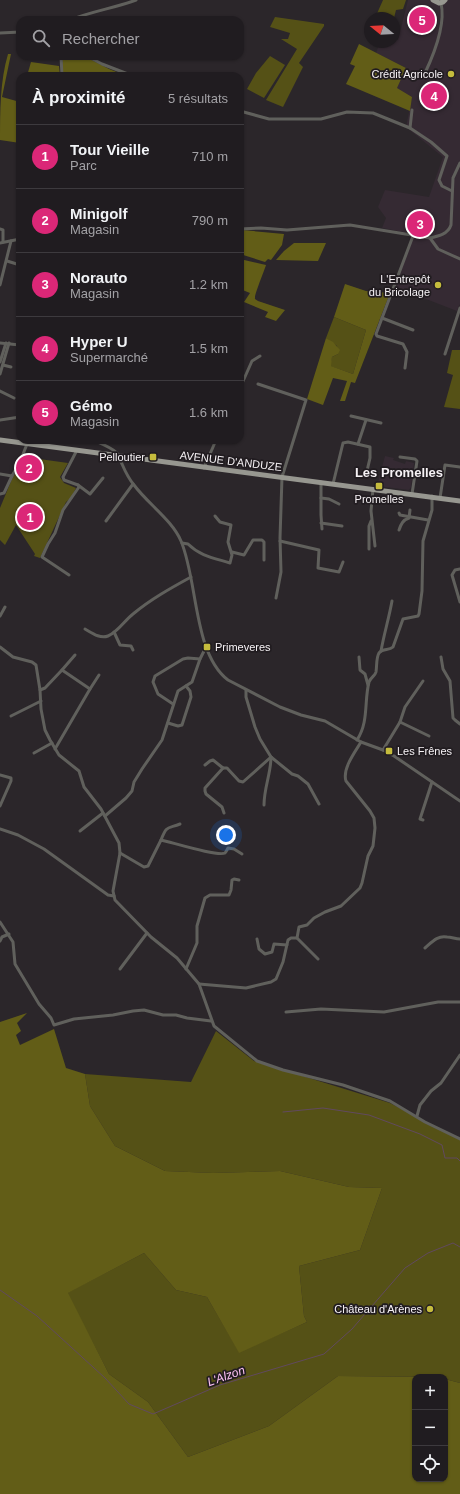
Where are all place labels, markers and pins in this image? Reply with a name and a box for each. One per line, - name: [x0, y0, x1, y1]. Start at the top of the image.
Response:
- pin: 5: [409, 5, 435, 35]
- place label: Crédit Agricole: [371, 68, 443, 80]
- marker: Crédit Agricole: [446, 69, 456, 79]
- pin: 4: [421, 81, 447, 111]
- pin: 3: [407, 209, 433, 239]
- place label: L'Entrepôt du Bricolage: [369, 273, 430, 298]
- marker: L'Entrepôt du Bricolage: [433, 280, 443, 290]
- place label: Pelloutier: [99, 451, 145, 463]
- marker: Pelloutier: [148, 452, 158, 462]
- pin: 2: [16, 453, 42, 483]
- marker: Promelles: [374, 481, 384, 491]
- place label: Promelles: [355, 493, 404, 505]
- pin: 1: [17, 502, 43, 532]
- place label: Primeveres: [215, 641, 271, 653]
- marker: Primeveres: [202, 642, 212, 652]
- place label: Les Frênes: [397, 745, 453, 757]
- marker: Les Frênes: [384, 746, 394, 756]
- place label: Château d'Arènes: [334, 1303, 422, 1315]
- marker: Château d'Arènes: [425, 1304, 435, 1314]

